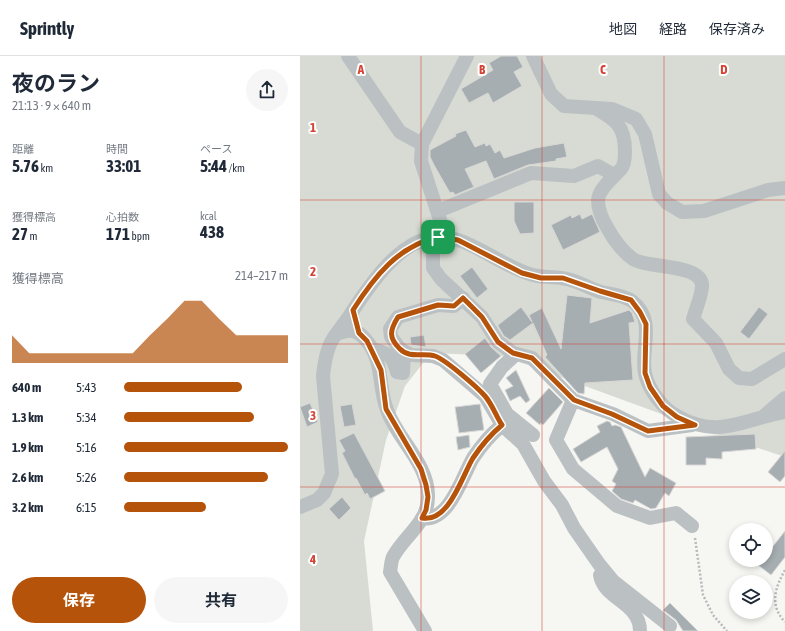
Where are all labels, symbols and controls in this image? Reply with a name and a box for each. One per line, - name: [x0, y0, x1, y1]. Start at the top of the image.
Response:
- text: Sprintly: [20, 17, 74, 39]
- text: 地図: [609, 21, 637, 37]
- text: 経路: [659, 21, 687, 37]
- text: 保存済み: [709, 21, 765, 37]
- text: A: [357, 62, 365, 77]
- text: B: [479, 62, 486, 77]
- text: C: [600, 62, 606, 77]
- text: D: [720, 62, 728, 77]
- button: share: [246, 69, 288, 111]
- text: 夜のラン: [12, 70, 100, 96]
- text: 21:13 · 9 × 640 m: [12, 98, 91, 113]
- text: 1: [310, 120, 316, 135]
- text: 距離: [12, 143, 34, 155]
- text: 時間: [106, 143, 128, 155]
- text: ペース: [200, 143, 232, 155]
- text: 5.76: [12, 156, 39, 176]
- text: 33:01: [106, 156, 141, 176]
- text: 5:44: [200, 156, 227, 176]
- text: km: [39, 162, 53, 174]
- text: /km: [227, 162, 245, 174]
- text: kcal: [200, 210, 217, 222]
- text: 獲得標高: [12, 211, 56, 223]
- text: 心拍数: [106, 211, 139, 223]
- pin: [421, 220, 455, 254]
- text: 438: [200, 222, 224, 242]
- text: 27: [12, 224, 28, 244]
- text: 171: [106, 224, 130, 244]
- icon: arrive: [427, 226, 449, 248]
- text: m: [28, 230, 37, 242]
- text: bpm: [130, 230, 150, 242]
- text: 2: [310, 264, 316, 279]
- text: 214–217 m: [235, 268, 288, 283]
- text: 獲得標高: [12, 271, 64, 286]
- text: 640 m: [12, 380, 41, 395]
- text: 5:43: [76, 380, 97, 395]
- text: 3: [310, 408, 316, 423]
- text: 1.3 km: [12, 410, 43, 425]
- text: 5:34: [76, 410, 97, 425]
- text: 1.9 km: [12, 440, 43, 455]
- text: 5:16: [76, 440, 97, 455]
- text: 2.6 km: [12, 470, 43, 485]
- text: 5:26: [76, 470, 97, 485]
- text: 3.2 km: [12, 500, 43, 515]
- text: 6:15: [76, 500, 97, 515]
- map controls: [729, 523, 773, 619]
- button: locate: [729, 523, 773, 567]
- text: 4: [309, 552, 316, 567]
- button: layers: [729, 575, 773, 619]
- button: 保存: [12, 577, 146, 623]
- button: 共有: [154, 577, 288, 623]

